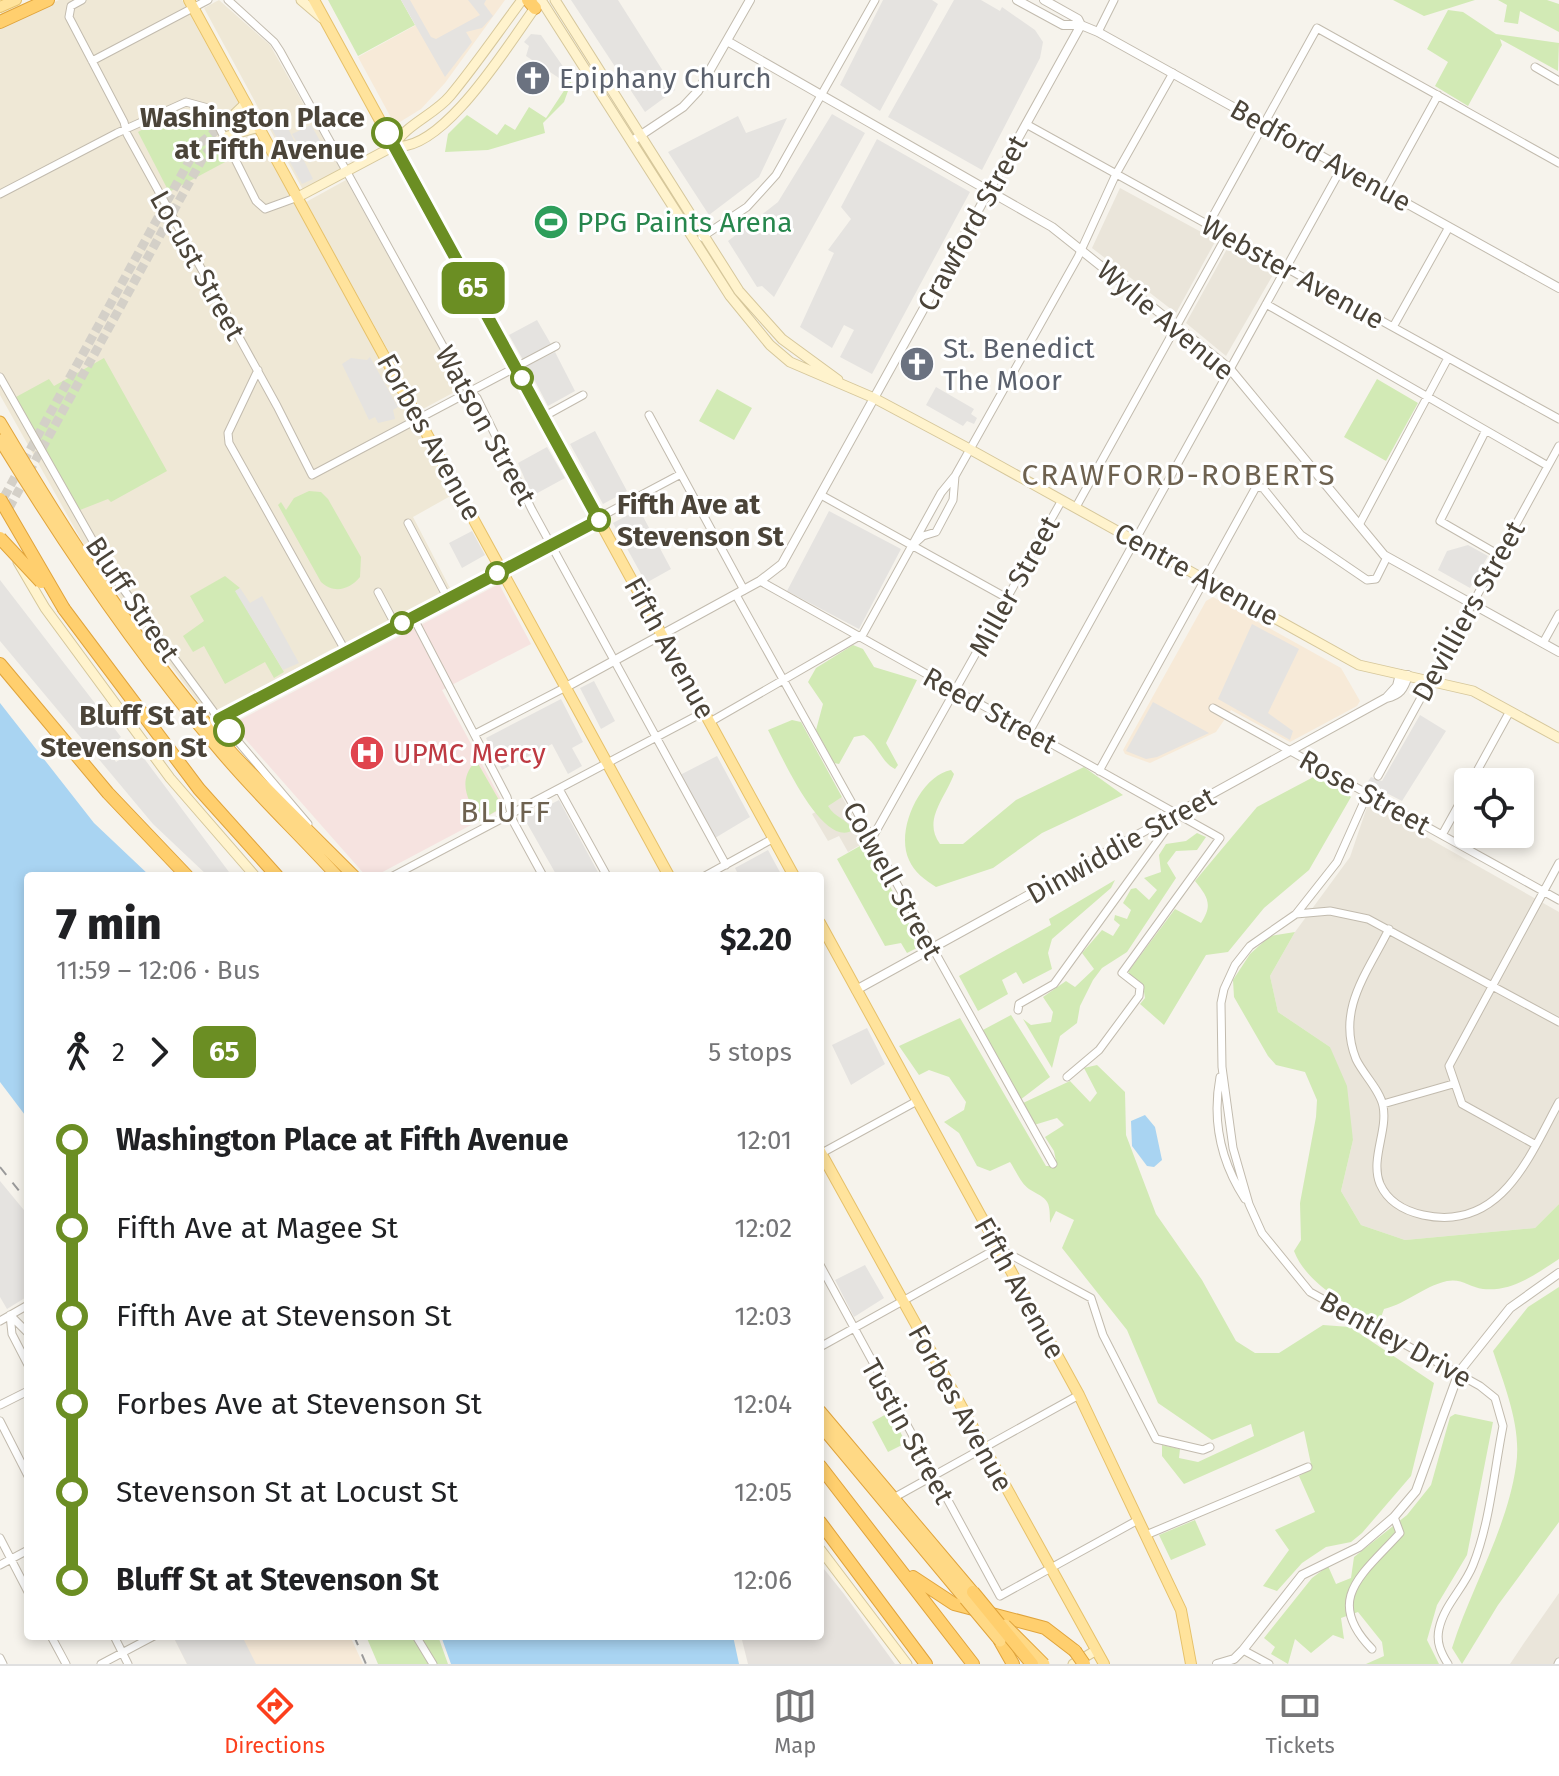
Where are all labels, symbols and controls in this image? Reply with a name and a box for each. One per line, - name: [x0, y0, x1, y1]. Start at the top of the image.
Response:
- church icon: Epiphany Church: [514, 59, 552, 97]
- place label: Epiphany Church: [559, 62, 772, 95]
- street label: Bedford Avenue: [1225, 92, 1417, 219]
- place label: Washington Place at Fifth Avenue: [140, 101, 365, 166]
- marker: Washington Place at Fifth Avenue: [372, 118, 402, 148]
- street label: Crawford Street: [911, 129, 1035, 317]
- street label: Locust Street: [143, 185, 253, 346]
- sports icon: PPG Paints Arena: [532, 203, 570, 241]
- place label: PPG Paints Arena: [577, 206, 792, 239]
- street label: Webster Avenue: [1196, 209, 1390, 336]
- street label: Wylie Avenue: [1090, 254, 1241, 387]
- line badge: 65: [437, 262, 509, 314]
- text: 65: [458, 271, 488, 304]
- place label: St. Benedict The Moor: [943, 332, 1096, 397]
- street label: Watson Street: [428, 340, 543, 511]
- church icon: St. Benedict The Moor: [898, 345, 936, 383]
- street label: Forbes Avenue: [370, 348, 489, 526]
- unlabelled marker: [511, 367, 533, 389]
- district label: CRAWFORD-ROBERTS: [1021, 457, 1337, 493]
- place label: Fifth Ave at Stevenson St: [617, 488, 785, 553]
- marker: Fifth Ave at Stevenson St: [588, 509, 610, 531]
- street label: Miller Street: [962, 510, 1067, 662]
- street label: Devilliers Street: [1405, 514, 1532, 707]
- street label: Centre Avenue: [1109, 516, 1285, 633]
- street label: Bluff Street: [79, 530, 187, 669]
- unlabelled marker: [486, 562, 508, 584]
- street label: Fifth Avenue: [617, 572, 722, 725]
- unlabelled marker: [391, 612, 413, 634]
- street label: Reed Street: [917, 660, 1063, 761]
- place label: Bluff St at Stevenson St: [40, 699, 208, 764]
- marker: Bluff St at Stevenson St: [214, 716, 244, 746]
- hospital icon: UPMC Mercy: [348, 734, 386, 772]
- place label: UPMC Mercy: [393, 737, 546, 770]
- street label: Rose Street: [1294, 743, 1437, 842]
- map controls: [1454, 768, 1534, 848]
- button: locate: [1454, 768, 1534, 848]
- street label: Dinwiddie Street: [1021, 780, 1222, 911]
- district label: BLUFF: [460, 794, 552, 830]
- street label: Colwell Street: [836, 796, 950, 965]
- text: 7 min: [56, 898, 162, 951]
- text: $2.20: [720, 922, 792, 958]
- text: 11:59 – 12:06 · Bus: [56, 955, 260, 986]
- icon: walk: [56, 1030, 100, 1074]
- icon: forward: [137, 1030, 181, 1074]
- text: 65: [209, 1035, 240, 1068]
- text: 2: [112, 1037, 125, 1068]
- text: 5 stops: [708, 1037, 792, 1068]
- text: Washington Place at Fifth Avenue: [116, 1122, 569, 1158]
- text: 12:01: [737, 1125, 792, 1156]
- text: Fifth Ave at Magee St: [116, 1210, 398, 1246]
- street label: Fifth Avenue: [967, 1212, 1072, 1365]
- text: 12:02: [735, 1213, 792, 1244]
- street label: Bentley Drive: [1314, 1284, 1477, 1395]
- text: Fifth Ave at Stevenson St: [116, 1298, 452, 1334]
- text: 12:03: [734, 1301, 792, 1332]
- street label: Forbes Avenue: [901, 1319, 1020, 1497]
- street label: Tustin Street: [854, 1353, 961, 1510]
- text: Forbes Ave at Stevenson St: [116, 1386, 482, 1422]
- text: 12:04: [733, 1389, 792, 1420]
- text: Stevenson St at Locust St: [116, 1474, 458, 1510]
- text: 12:05: [734, 1477, 792, 1508]
- text: Bluff St at Stevenson St: [116, 1562, 439, 1598]
- text: 12:06: [733, 1565, 792, 1596]
- tab: Directions: [224, 1684, 325, 1759]
- tab: Map: [773, 1684, 817, 1759]
- tab: Tickets: [1266, 1684, 1335, 1759]

